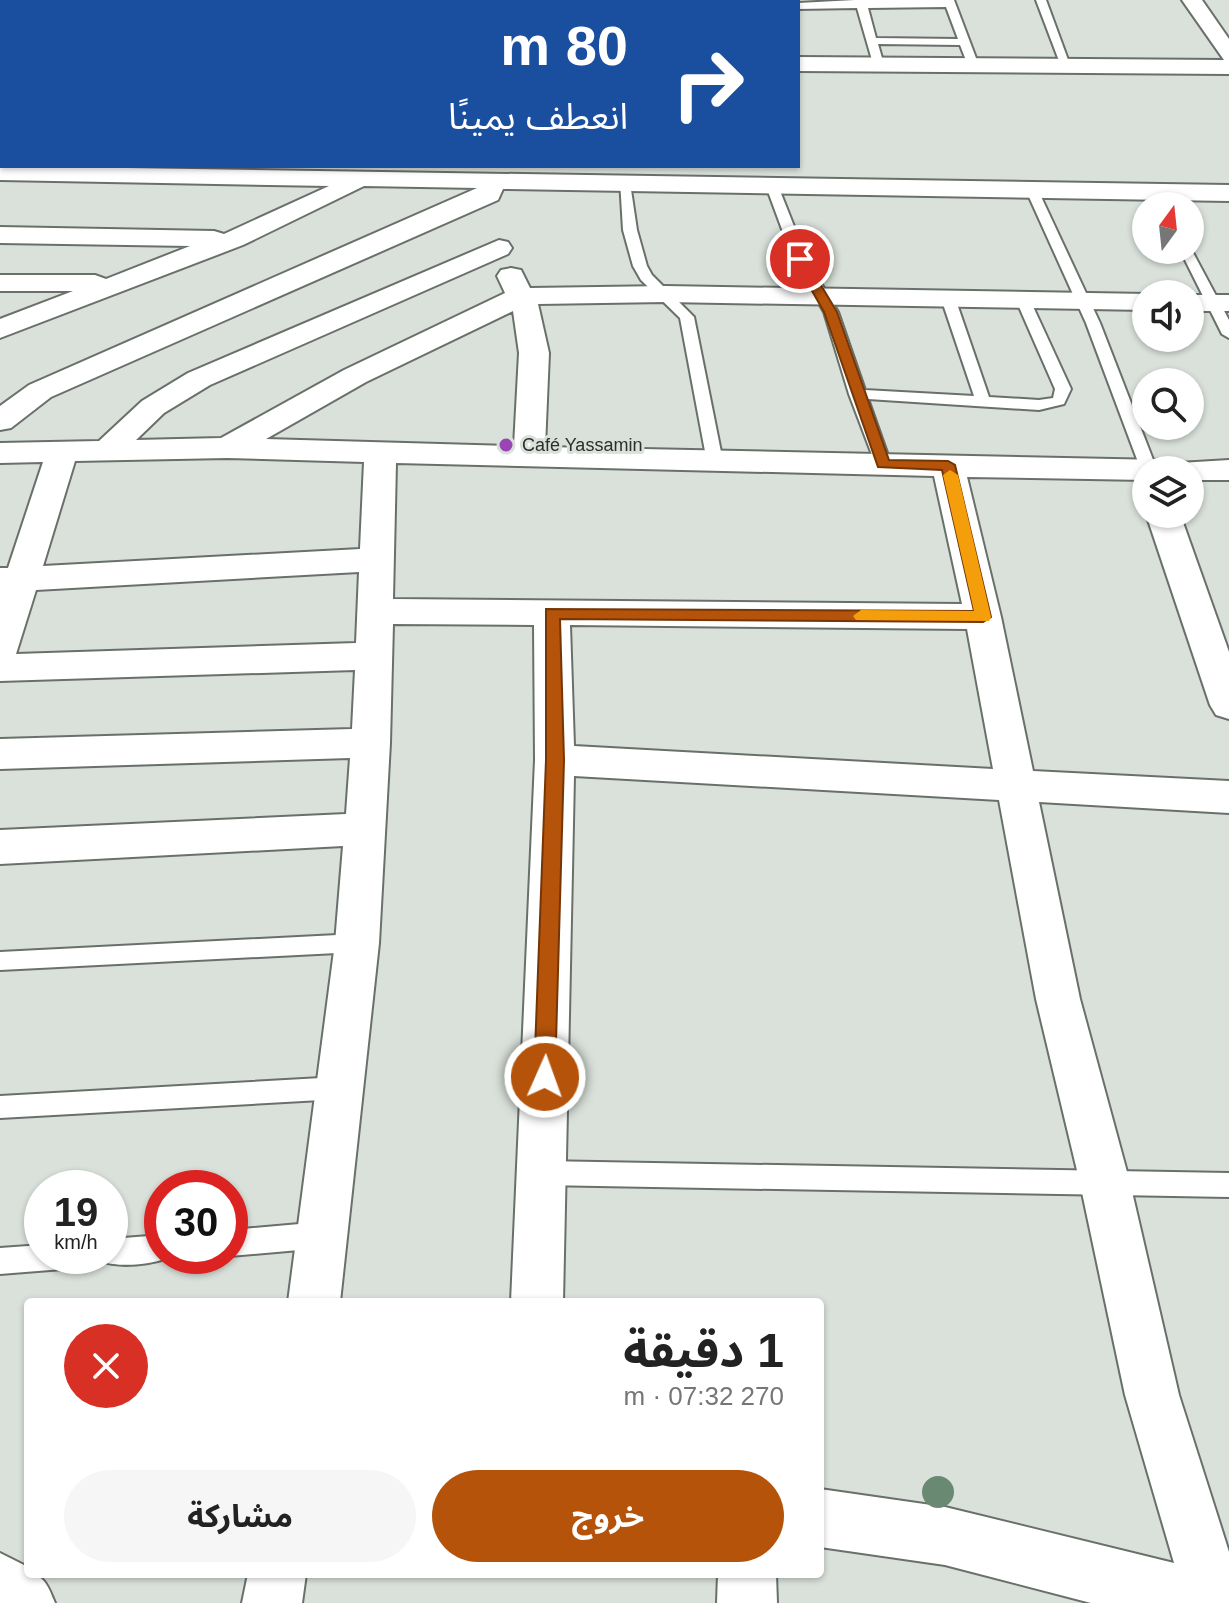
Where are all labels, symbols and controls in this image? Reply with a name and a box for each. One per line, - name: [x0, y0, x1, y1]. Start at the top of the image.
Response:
- text: 80 m: [500, 14, 628, 77]
- icon: right: [656, 32, 760, 136]
- text: انعطف يمينًا: [448, 96, 628, 137]
- north arrow: [1132, 192, 1204, 264]
- map controls: [1132, 192, 1204, 528]
- pin: [766, 225, 834, 293]
- icon: arrive: [778, 237, 822, 281]
- button: sound: [1132, 280, 1204, 352]
- button: search: [1132, 368, 1204, 440]
- place label: Café Yassamin: [522, 435, 642, 455]
- marker: Café Yassamin: [497, 436, 515, 454]
- button: layers: [1132, 456, 1204, 528]
- position arrow: [503, 1035, 587, 1119]
- speed limit sign: 30: [144, 1170, 248, 1274]
- text: 19: [54, 1190, 98, 1234]
- text: km/h: [54, 1231, 98, 1253]
- button: close: [64, 1324, 148, 1408]
- text: 1 دقيقة: [623, 1324, 784, 1377]
- text: 270 m · 07:32: [624, 1381, 784, 1411]
- button: مشاركة: [64, 1470, 416, 1562]
- button: خروج: [432, 1470, 784, 1562]

